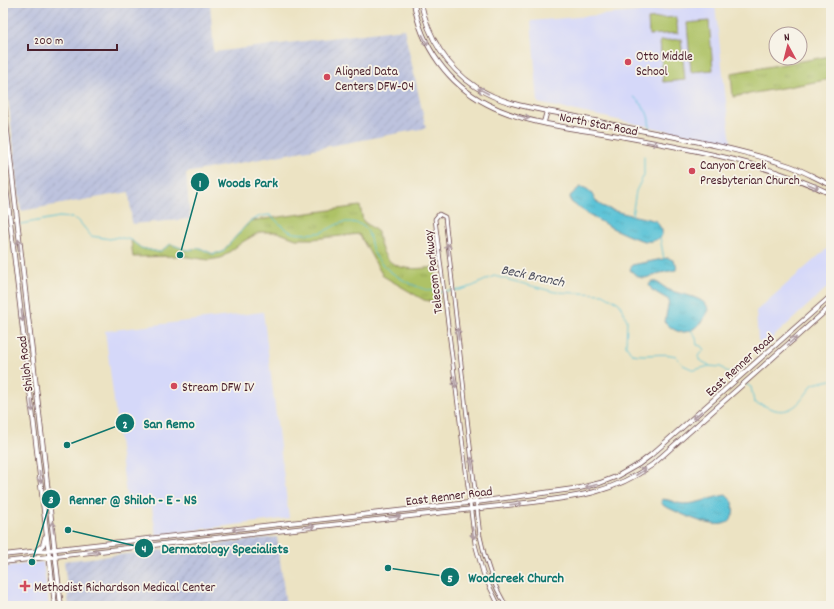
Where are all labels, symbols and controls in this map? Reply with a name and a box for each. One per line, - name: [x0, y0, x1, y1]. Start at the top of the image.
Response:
- scale bar: [28, 26, 117, 52]
- north arrow: [768, 26, 808, 66]
- text: N: [783, 30, 791, 46]
- text: 200 m: [34, 33, 63, 50]
- one-way arrow: [422, 34, 429, 46]
- place label: Otto Middle School: [636, 48, 693, 82]
- marker: Otto Middle School: [623, 57, 633, 67]
- place label: Aligned Data Centers DFW-04: [335, 63, 414, 97]
- marker: Aligned Data Centers DFW-04: [322, 72, 332, 82]
- one-way arrow: [478, 87, 490, 95]
- street label: North Star Road: [558, 109, 639, 142]
- one-way arrow: [517, 114, 530, 122]
- one-way arrow: [645, 139, 658, 147]
- place label: Canyon Creek Presbyterian Church: [700, 157, 800, 191]
- marker: Canyon Creek Presbyterian Church: [687, 166, 697, 176]
- callout: Woods Park: [190, 169, 286, 195]
- text: Woods Park: [218, 174, 278, 194]
- text: 1: [199, 176, 202, 193]
- one-way arrow: [807, 183, 819, 190]
- street label: Telecom Parkway: [420, 228, 449, 315]
- one-way arrow: [15, 239, 23, 252]
- one-way arrow: [444, 243, 452, 256]
- water label: Beck Branch: [499, 260, 567, 294]
- one-way arrow: [18, 309, 26, 322]
- one-way arrow: [454, 328, 461, 341]
- street label: East Renner Road: [702, 330, 779, 402]
- street label: Shiloh Road: [14, 335, 39, 393]
- one-way arrow: [787, 336, 797, 346]
- one-way arrow: [451, 375, 459, 388]
- place label: Stream DFW IV: [182, 379, 255, 398]
- marker: Stream DFW IV: [169, 381, 179, 391]
- one-way arrow: [28, 399, 36, 412]
- callout: San Remo: [115, 410, 202, 436]
- one-way arrow: [692, 410, 702, 419]
- text: San Remo: [143, 415, 195, 435]
- text: 2: [122, 417, 128, 434]
- one-way arrow: [469, 457, 476, 470]
- one-way arrow: [635, 468, 646, 476]
- one-way arrow: [37, 470, 44, 483]
- one-way arrow: [585, 482, 598, 490]
- street label: East Renner Road: [405, 483, 494, 512]
- callout: Renner @ Shiloh - E - NS: [41, 486, 205, 512]
- text: Renner @ Shiloh - E - NS: [69, 491, 197, 511]
- text: 3: [48, 492, 54, 509]
- one-way arrow: [509, 500, 522, 507]
- one-way arrow: [388, 513, 401, 521]
- one-way arrow: [49, 521, 57, 534]
- one-way arrow: [302, 523, 315, 531]
- one-way arrow: [232, 525, 245, 533]
- one-way arrow: [469, 526, 477, 539]
- callout: Dermatology Specialists: [134, 535, 297, 561]
- text: Dermatology Specialists: [161, 540, 289, 560]
- text: 4: [142, 541, 147, 558]
- one-way arrow: [87, 548, 100, 556]
- callout: Woodcreek Church: [440, 564, 572, 590]
- text: Woodcreek Church: [468, 569, 564, 589]
- text: 5: [447, 571, 453, 588]
- place label: Methodist Richardson Medical Center: [34, 579, 216, 598]
- marker: Methodist Richardson Medical Center: [19, 580, 31, 592]

